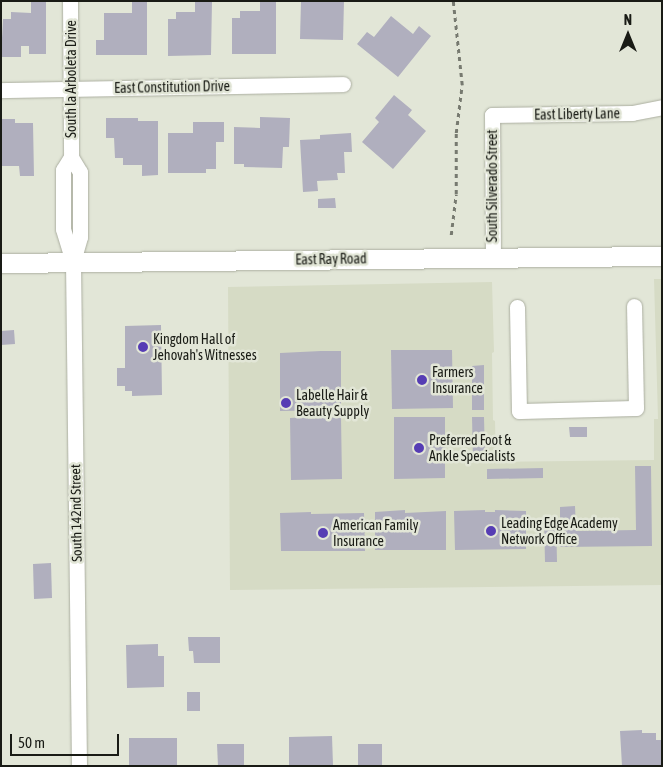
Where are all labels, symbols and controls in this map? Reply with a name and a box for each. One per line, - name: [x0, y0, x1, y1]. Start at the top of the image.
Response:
- north arrow: [603, 10, 653, 60]
- text: N: [624, 12, 632, 28]
- street label: South la Arboleta Drive: [63, 20, 79, 138]
- street label: East Constitution Drive: [114, 78, 230, 96]
- street label: East Liberty Lane: [534, 105, 620, 123]
- street label: South Silverado Street: [484, 130, 500, 242]
- street label: East Ray Road: [295, 250, 367, 268]
- place label: Kingdom Hall of Jehovah's Witnesses: [153, 331, 257, 364]
- marker: Kingdom Hall of Jehovah's Witnesses: [137, 341, 149, 353]
- place label: Farmers Insurance: [432, 364, 483, 397]
- marker: Farmers Insurance: [416, 374, 428, 386]
- place label: Labelle Hair & Beauty Supply: [296, 387, 369, 420]
- marker: Labelle Hair & Beauty Supply: [280, 397, 292, 409]
- place label: Preferred Foot & Ankle Specialists: [429, 432, 515, 464]
- marker: Preferred Foot & Ankle Specialists: [413, 442, 425, 454]
- street label: South 142nd Street: [67, 464, 85, 562]
- place label: Leading Edge Academy Network Office: [501, 515, 618, 548]
- place label: American Family Insurance: [333, 517, 419, 550]
- marker: Leading Edge Academy Network Office: [485, 525, 497, 537]
- marker: American Family Insurance: [317, 527, 329, 539]
- scale bar: [12, 724, 121, 756]
- text: 50 m: [18, 734, 45, 751]

